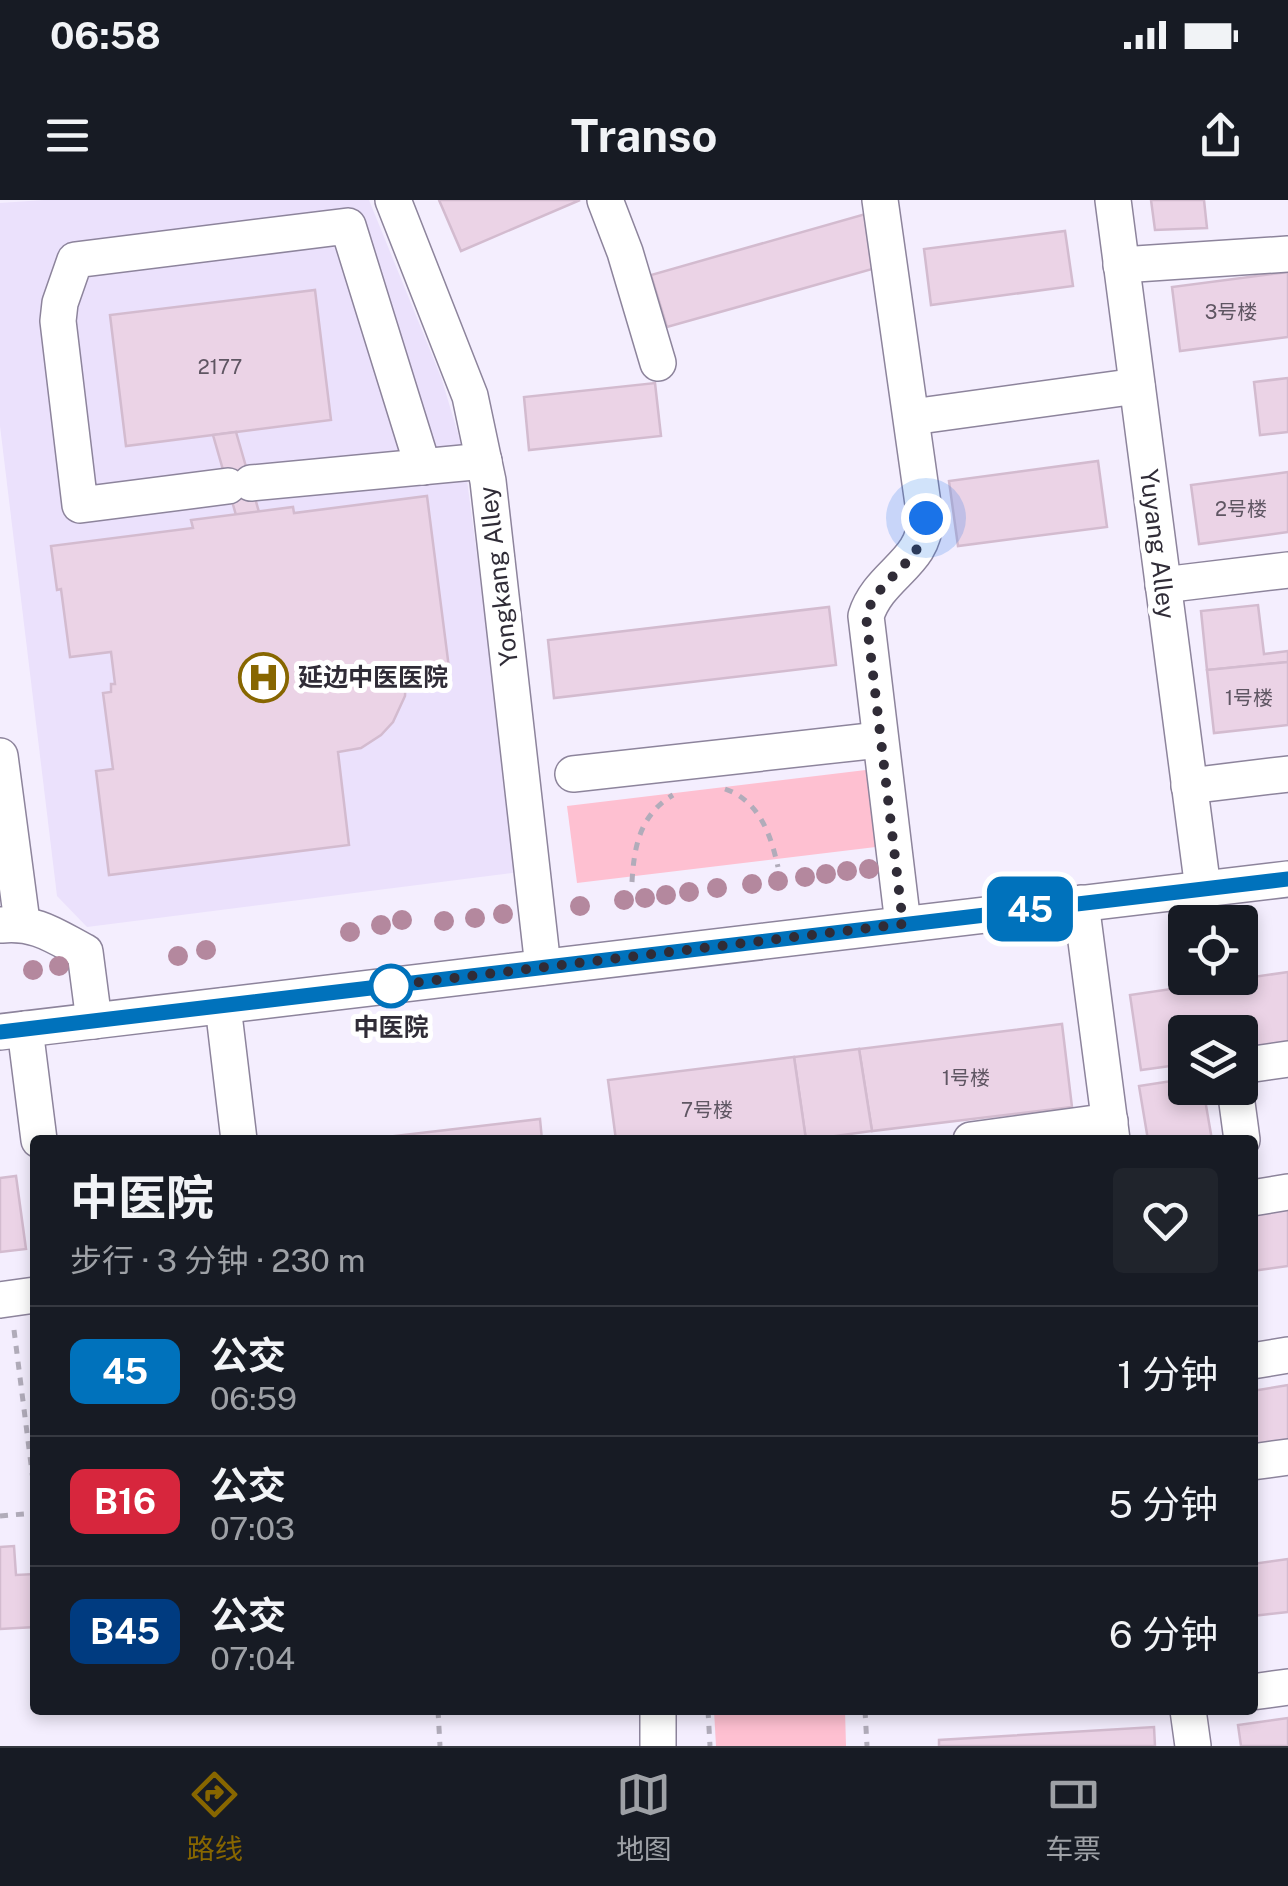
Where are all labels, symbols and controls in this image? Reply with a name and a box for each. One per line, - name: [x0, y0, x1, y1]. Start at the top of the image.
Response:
- text: 06:58: [50, 13, 161, 58]
- icon: menu: [40, 108, 95, 163]
- icon: share: [1193, 108, 1248, 163]
- text: Transo: [571, 109, 717, 162]
- house number: 3号楼: [1205, 300, 1257, 324]
- house number: 2177: [198, 355, 242, 379]
- street label: Yuyang Alley: [1134, 467, 1182, 621]
- street label: Yongkang Alley: [472, 485, 524, 667]
- your location: [901, 493, 951, 543]
- house number: 2号楼: [1215, 497, 1267, 521]
- hospital icon: 延边中医医院: [237, 651, 289, 703]
- place label: 延边中医医院: [298, 662, 448, 692]
- house number: 1号楼: [1225, 686, 1273, 710]
- line badge: 45: [985, 876, 1075, 942]
- text: 45: [1007, 889, 1053, 930]
- map controls: [1168, 905, 1258, 1105]
- button: locate: [1168, 905, 1258, 995]
- marker: 中医院: [370, 965, 412, 1007]
- place label: 中医院: [353, 1012, 429, 1042]
- button: layers: [1168, 1015, 1258, 1105]
- house number: 1号楼: [942, 1066, 990, 1090]
- house number: 7号楼: [681, 1098, 733, 1122]
- button: heart: [1113, 1168, 1218, 1273]
- text: 中医院: [70, 1169, 214, 1226]
- text: 步行 · 3 分钟 · 230 m: [70, 1242, 365, 1279]
- text: 公交: [210, 1333, 286, 1378]
- text: 45: [102, 1351, 148, 1392]
- text: 1 分钟: [1117, 1352, 1218, 1397]
- text: 06:59: [210, 1380, 297, 1417]
- text: 公交: [210, 1463, 286, 1508]
- text: B16: [94, 1481, 156, 1522]
- text: 5 分钟: [1108, 1482, 1218, 1527]
- text: 07:03: [210, 1510, 295, 1547]
- text: 公交: [210, 1593, 286, 1638]
- text: B45: [90, 1611, 160, 1652]
- text: 6 分钟: [1109, 1612, 1218, 1657]
- text: 07:04: [210, 1640, 295, 1677]
- tab: 路线: [187, 1767, 243, 1867]
- tab: 地图: [616, 1767, 672, 1867]
- tab: 车票: [1045, 1767, 1101, 1867]

